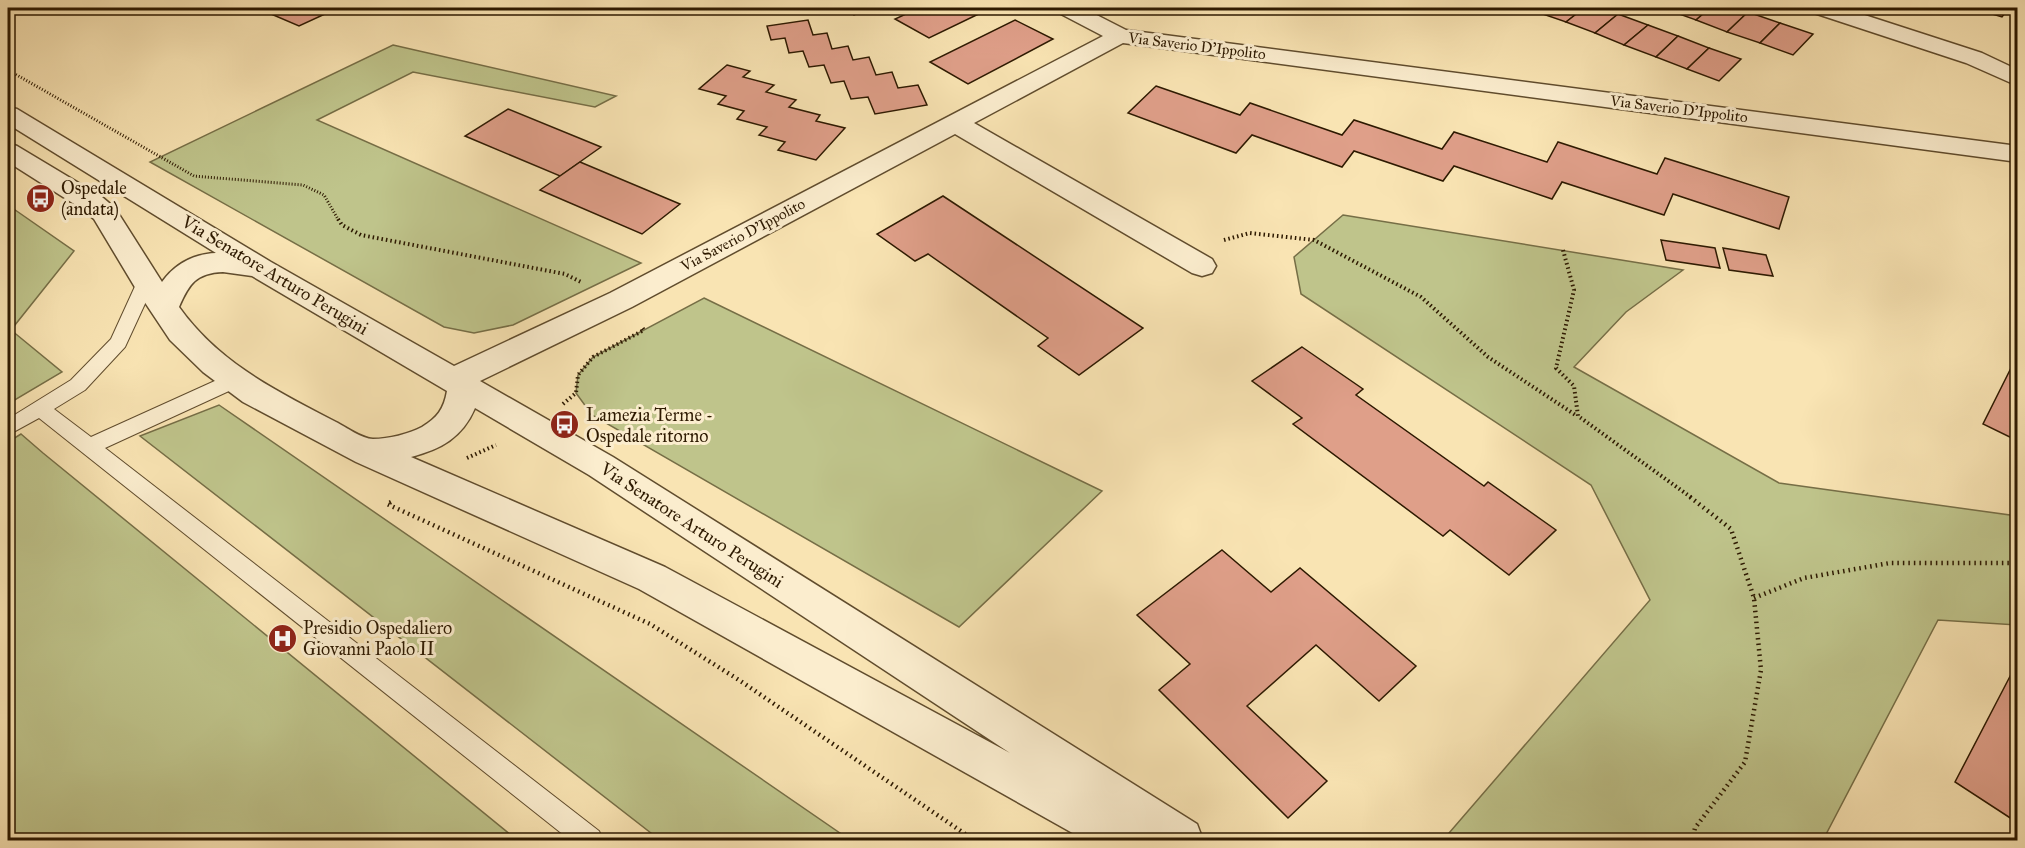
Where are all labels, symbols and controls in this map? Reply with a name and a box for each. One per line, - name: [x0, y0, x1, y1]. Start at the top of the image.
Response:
- street label: Via Saverio D'Ippolito: [1126, 29, 1267, 63]
- street label: Via Saverio D'Ippolito: [1608, 92, 1749, 126]
- place label: Ospedale (andata): [61, 177, 127, 221]
- bus stop icon: Ospedale (andata): [24, 182, 56, 214]
- street label: Via Saverio D'Ippolito: [677, 194, 809, 276]
- street label: Via Senatore Arturo Perugini: [176, 210, 372, 340]
- place label: Lamezia Terme - Ospedale ritorno: [586, 404, 713, 447]
- bus stop icon: Lamezia Terme - Ospedale ritorno: [549, 409, 581, 441]
- street label: Via Senatore Arturo Perugini: [595, 457, 788, 593]
- place label: Presidio Ospedaliero Giovanni Paolo II: [303, 617, 452, 660]
- hospital icon: Presidio Ospedaliero Giovanni Paolo II: [266, 622, 298, 654]

